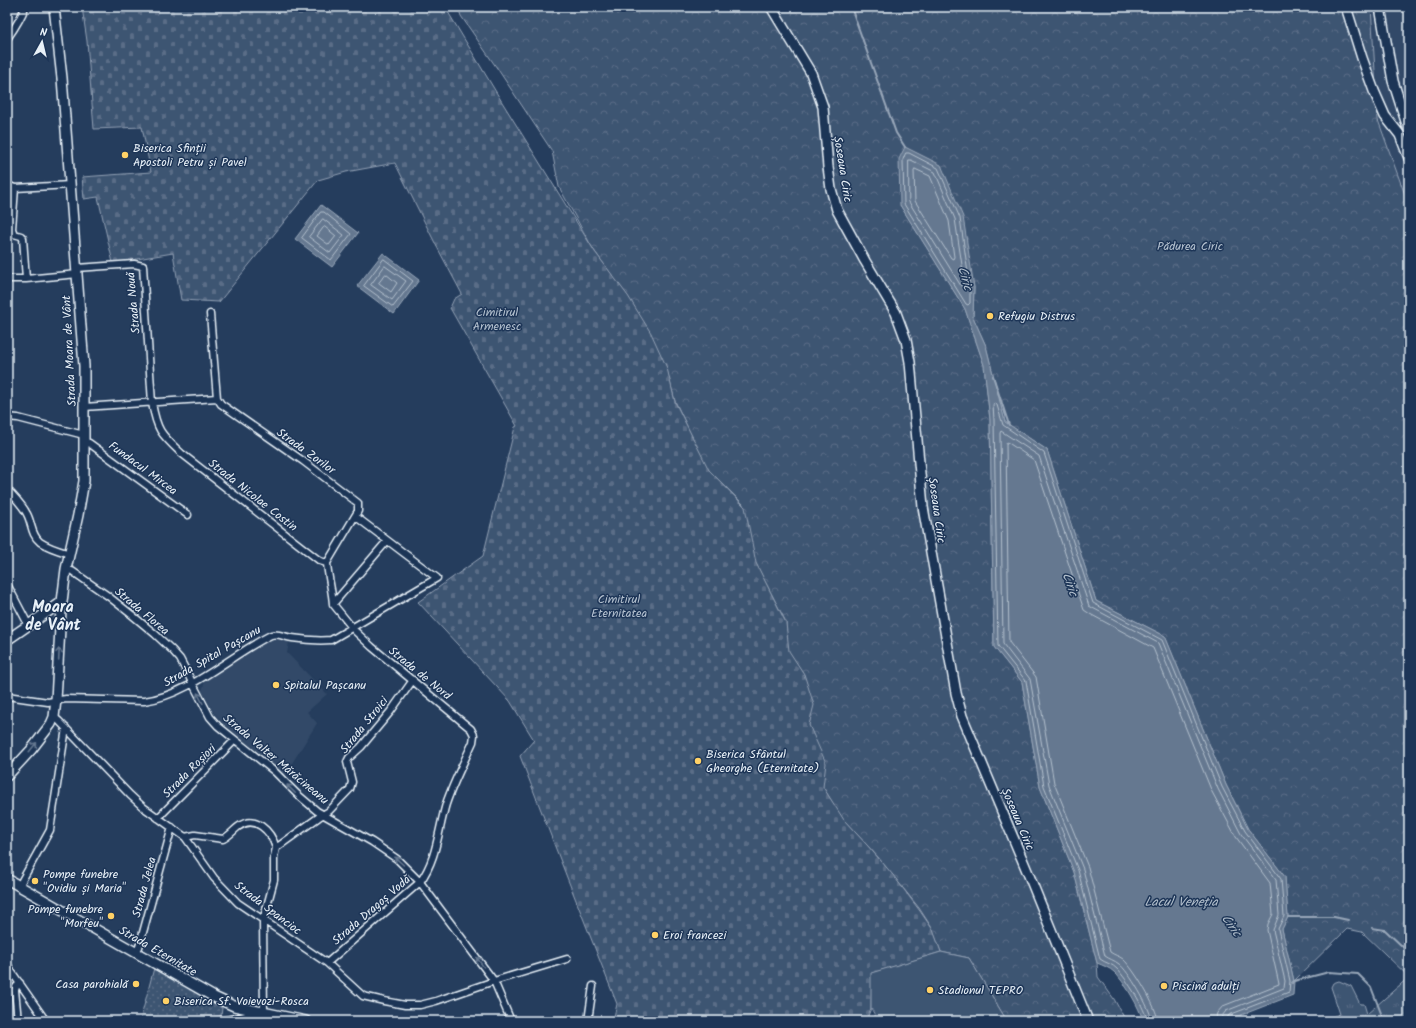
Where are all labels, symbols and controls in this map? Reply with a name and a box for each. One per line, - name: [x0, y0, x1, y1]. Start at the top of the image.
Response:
- north arrow: [22, 22, 62, 62]
- text: N: [39, 24, 48, 42]
- street label: Șoseaua Ciric: [828, 135, 857, 203]
- place label: Biserica Sfinții Apostoli Petru și Pavel: [133, 139, 247, 172]
- marker: Biserica Sfinții Apostoli Petru și Pavel: [120, 150, 130, 160]
- park label: Pădurea Ciric: [1157, 237, 1223, 256]
- water label: Ciric: [951, 264, 978, 294]
- street label: Strada Nouă: [121, 270, 146, 335]
- street label: Strada Moara de Vânt: [57, 295, 82, 407]
- park label: Cimitirul Armenesc: [473, 303, 521, 336]
- place label: Refugiu Distrus: [998, 307, 1075, 326]
- marker: Refugiu Distrus: [985, 311, 995, 321]
- street label: Strada Zorilor: [272, 423, 340, 480]
- street label: Fundacul Mircea: [104, 437, 182, 500]
- street label: Strada Nicolae Costin: [204, 454, 302, 537]
- street label: Șoseaua Ciric: [922, 476, 951, 544]
- water label: Ciric: [1056, 570, 1084, 600]
- street label: Strada Florea: [110, 583, 174, 640]
- park label: Cimitirul Eternitatea: [591, 590, 647, 623]
- district label: Moara de Vânt: [25, 595, 82, 638]
- street label: Strada Spital Pașcanu: [160, 620, 265, 692]
- street label: Strada de Nord: [384, 642, 456, 706]
- one-way arrow: [55, 648, 62, 661]
- place label: Spitalul Pașcanu: [284, 676, 366, 695]
- marker: Spitalul Pașcanu: [271, 680, 281, 690]
- one-way arrow: [196, 692, 204, 704]
- street label: Strada Stroici: [335, 692, 394, 758]
- street label: Strada Valter Mărăcineanu: [218, 709, 333, 810]
- street label: Strada Roșiori: [158, 739, 222, 803]
- one-way arrow: [28, 742, 37, 753]
- place label: Biserica Sfântul Gheorghe (Eternitate): [706, 745, 819, 778]
- marker: Biserica Sfântul Gheorghe (Eternitate): [693, 756, 703, 766]
- one-way arrow: [286, 784, 296, 794]
- street label: Șoseaua Ciric: [996, 785, 1039, 853]
- street label: Strada Jelea: [127, 854, 162, 920]
- one-way arrow: [393, 857, 404, 866]
- place label: Pompe funebre "Ovidiu și Maria": [43, 865, 126, 898]
- street label: Strada Dragoș Vodă: [328, 870, 416, 950]
- marker: Pompe funebre "Ovidiu și Maria": [30, 876, 40, 886]
- street label: Strada Spancioc: [230, 877, 305, 940]
- water label: Lacul Veneția: [1144, 892, 1218, 913]
- place label: Pompe funebre "Morfeu": [28, 900, 104, 933]
- water label: Ciric: [1215, 910, 1247, 943]
- marker: Pompe funebre "Morfeu": [106, 911, 116, 921]
- street label: Strada Eternitate: [115, 921, 201, 982]
- place label: Eroi francezi: [663, 926, 728, 945]
- marker: Eroi francezi: [650, 930, 660, 940]
- one-way arrow: [476, 957, 485, 968]
- place label: Casa parohială: [55, 975, 129, 994]
- place label: Piscină adulți: [1172, 977, 1240, 996]
- marker: Casa parohială: [131, 979, 141, 989]
- place label: Stadionul TEPRO: [938, 981, 1024, 1000]
- marker: Piscină adulți: [1159, 981, 1169, 991]
- marker: Stadionul TEPRO: [925, 985, 935, 995]
- place label: Biserica Sf. Voievozi-Rosca: [174, 992, 309, 1011]
- marker: Biserica Sf. Voievozi-Rosca: [161, 996, 171, 1006]

